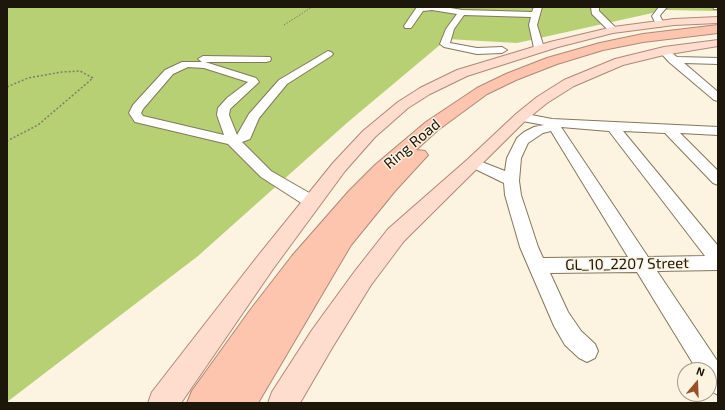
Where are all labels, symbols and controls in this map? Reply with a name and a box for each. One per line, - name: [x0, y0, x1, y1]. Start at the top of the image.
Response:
- street label: Ring Road: [380, 115, 444, 173]
- street label: GL_10_2207 Street: [565, 254, 689, 274]
- north arrow: [677, 362, 717, 402]
- text: N: [695, 364, 707, 379]

